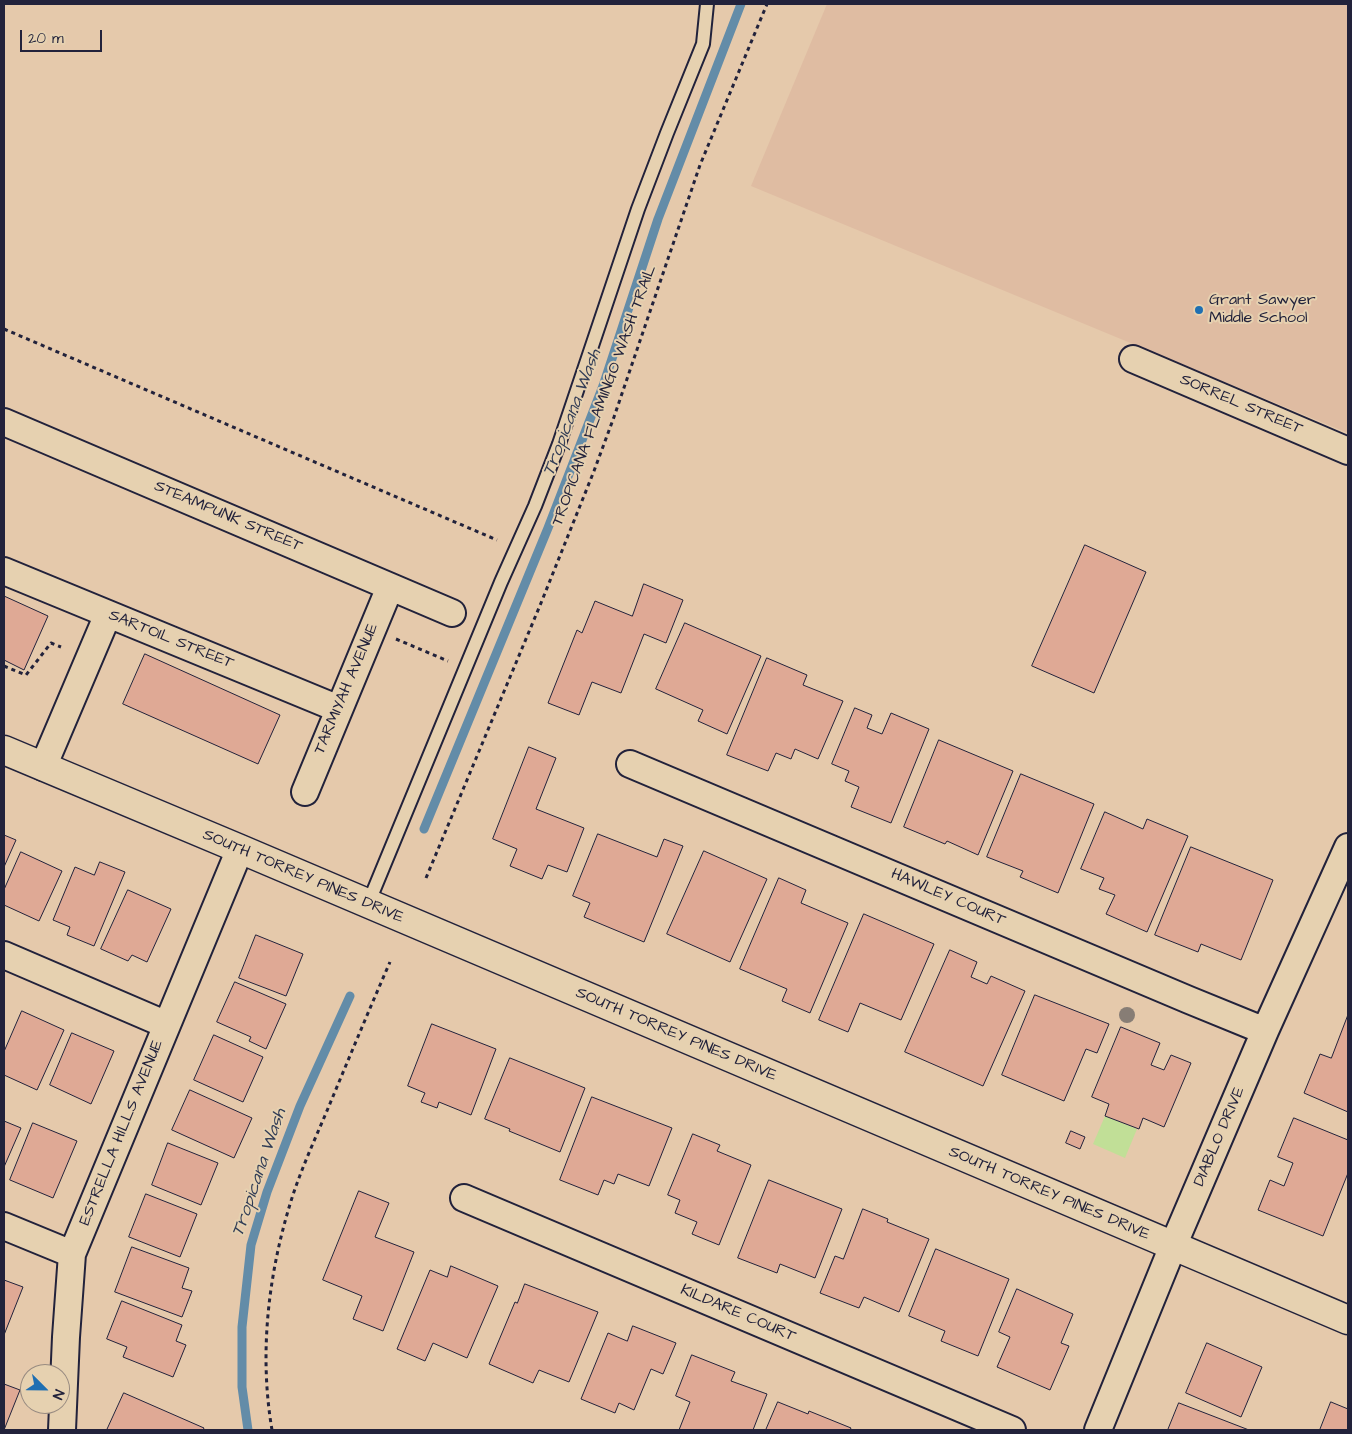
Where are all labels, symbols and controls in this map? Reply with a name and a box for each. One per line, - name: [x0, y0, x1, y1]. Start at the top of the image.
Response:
- scale bar: [22, 20, 105, 52]
- text: 20 m: [28, 28, 64, 49]
- street label: TROPICANA FLAMINGO WASH TRAIL: [549, 263, 661, 529]
- place label: Grant Sawyer Middle School: [1209, 291, 1316, 329]
- marker: Grant Sawyer Middle School: [1193, 304, 1205, 316]
- water label: Tropicana Wash: [539, 347, 607, 479]
- street label: SORREL STREET: [1177, 371, 1305, 439]
- street label: STEAMPUNK STREET: [151, 477, 305, 557]
- street label: SARTOIL STREET: [106, 606, 236, 674]
- street label: TARMIYAH AVENUE: [311, 621, 383, 757]
- street label: SOUTH TORREY PINES DRIVE: [200, 826, 406, 928]
- street label: HAWLEY COURT: [888, 865, 1008, 931]
- street label: SOUTH TORREY PINES DRIVE: [573, 984, 779, 1086]
- street label: ESTRELLA HILLS AVENUE: [76, 1037, 168, 1229]
- street label: DIABLO DRIVE: [1190, 1084, 1250, 1190]
- water label: Tropicana Wash: [228, 1106, 292, 1240]
- street label: SOUTH TORREY PINES DRIVE: [946, 1143, 1152, 1245]
- street label: KILDARE COURT: [677, 1281, 799, 1347]
- north arrow: [20, 1364, 70, 1414]
- text: N: [47, 1387, 69, 1402]

